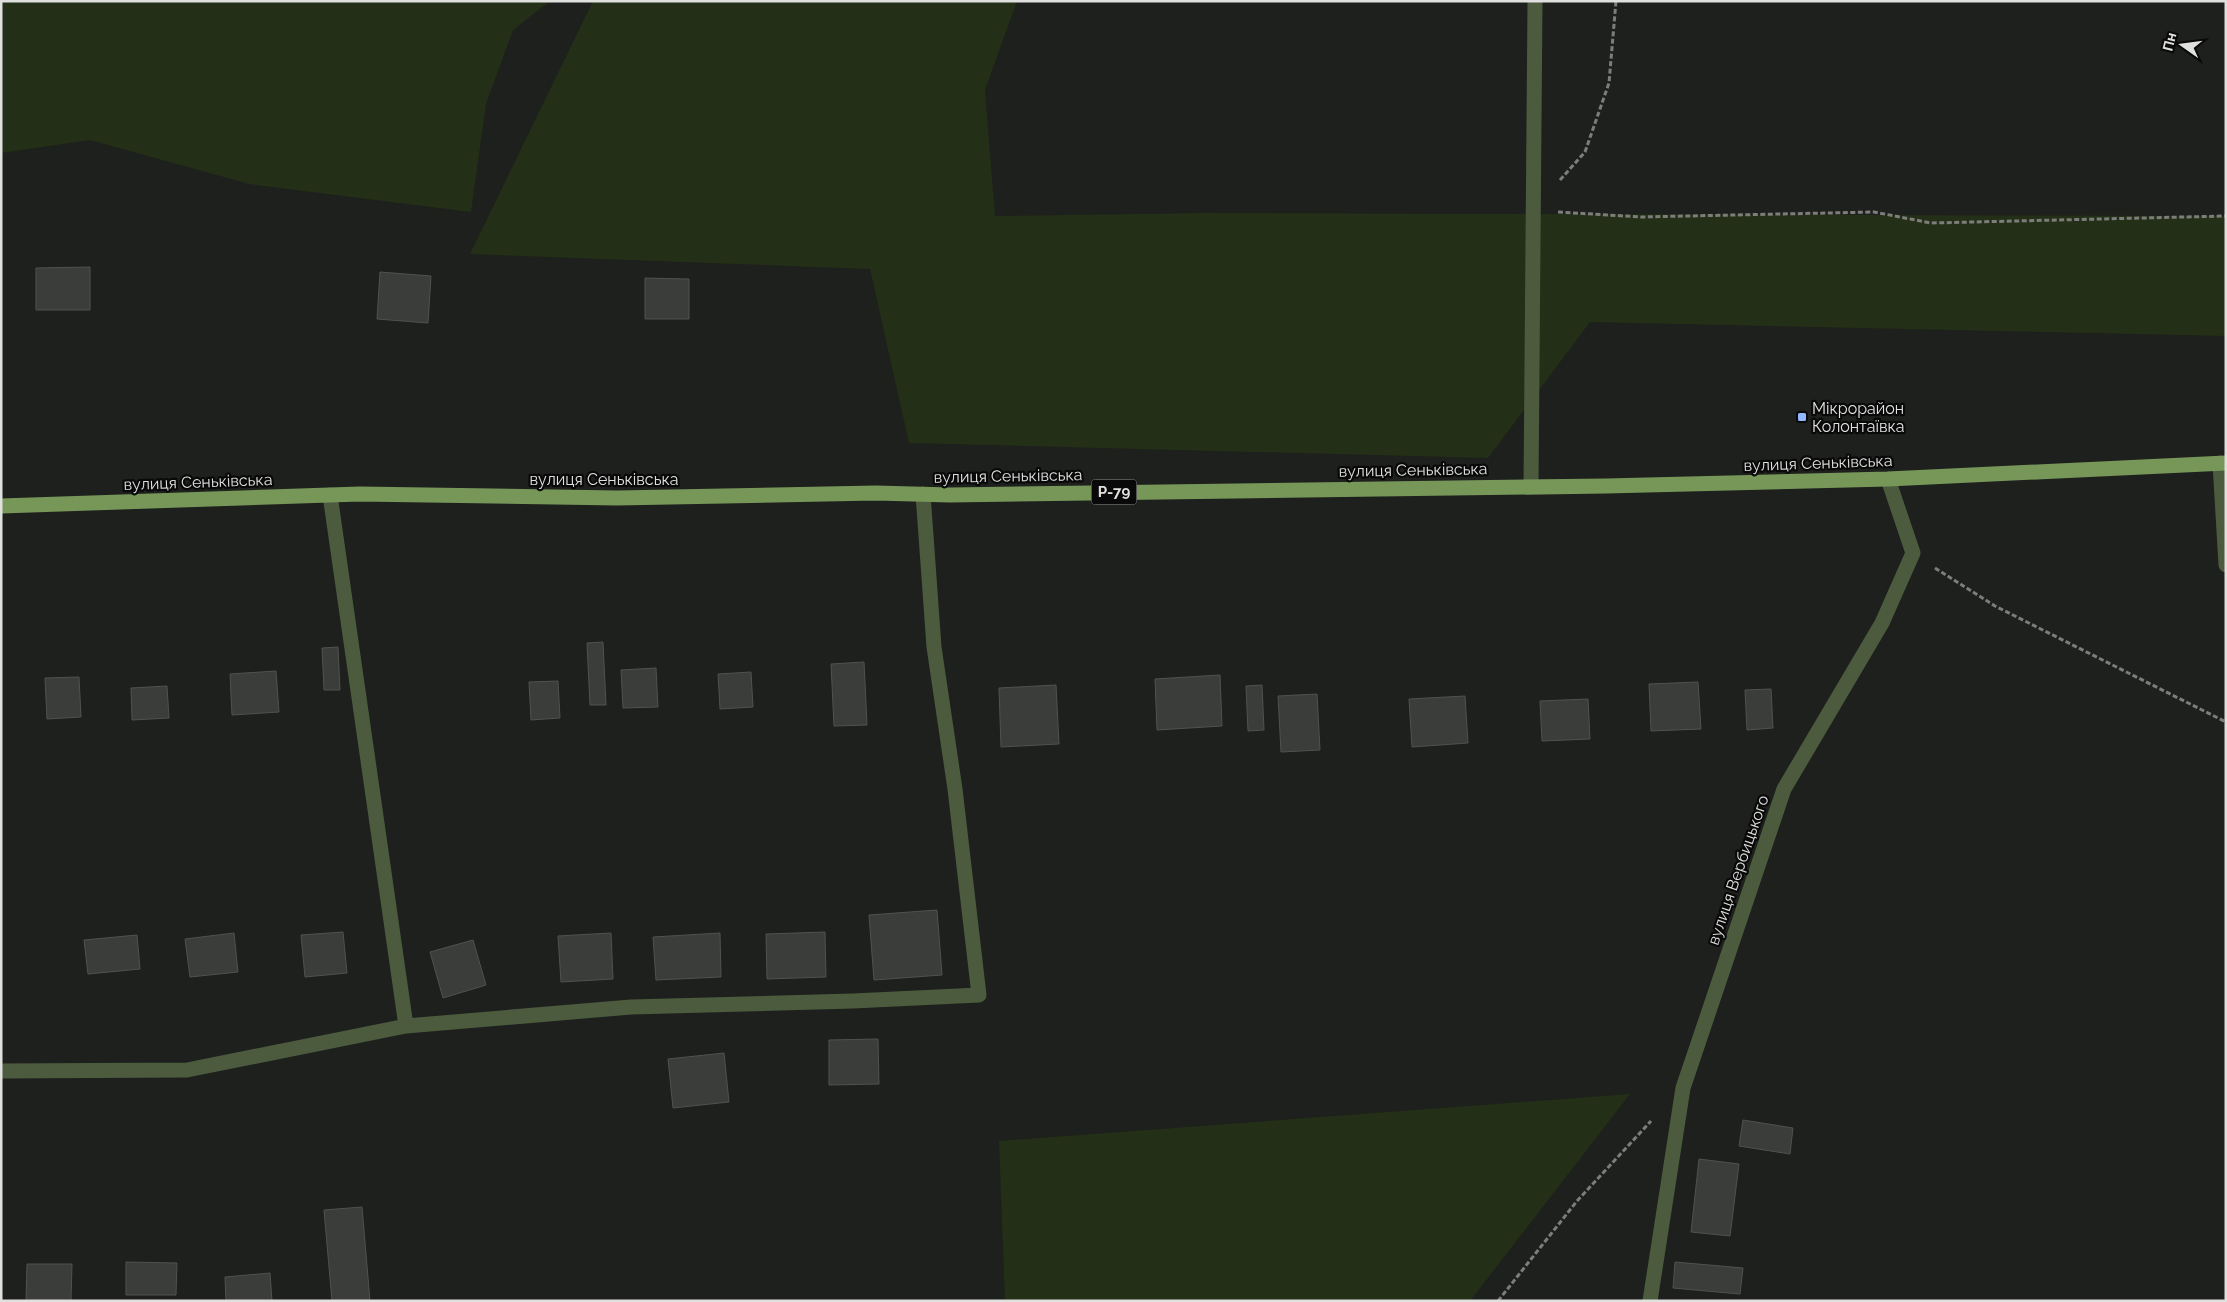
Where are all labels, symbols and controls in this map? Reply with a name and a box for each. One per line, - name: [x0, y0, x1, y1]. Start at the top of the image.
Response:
- north arrow: [2157, 20, 2207, 70]
- text: Пн: [2159, 31, 2179, 53]
- place label: Мiкрорайон Колонтаївка: [1812, 399, 1904, 436]
- marker: Мiкрорайон Колонтаївка: [1796, 411, 1808, 423]
- street label: вулиця Сенькiвська: [1743, 451, 1893, 475]
- street label: вулиця Сенькiвська: [1338, 459, 1488, 481]
- street label: вулиця Сенькiвська: [933, 465, 1083, 487]
- street label: вулиця Сенькiвська: [123, 470, 273, 494]
- street label: вулиця Сенькiвська: [530, 470, 678, 489]
- road number: Р-79: [1092, 480, 1136, 504]
- street label: вулиця Вербицького: [1703, 793, 1773, 947]

